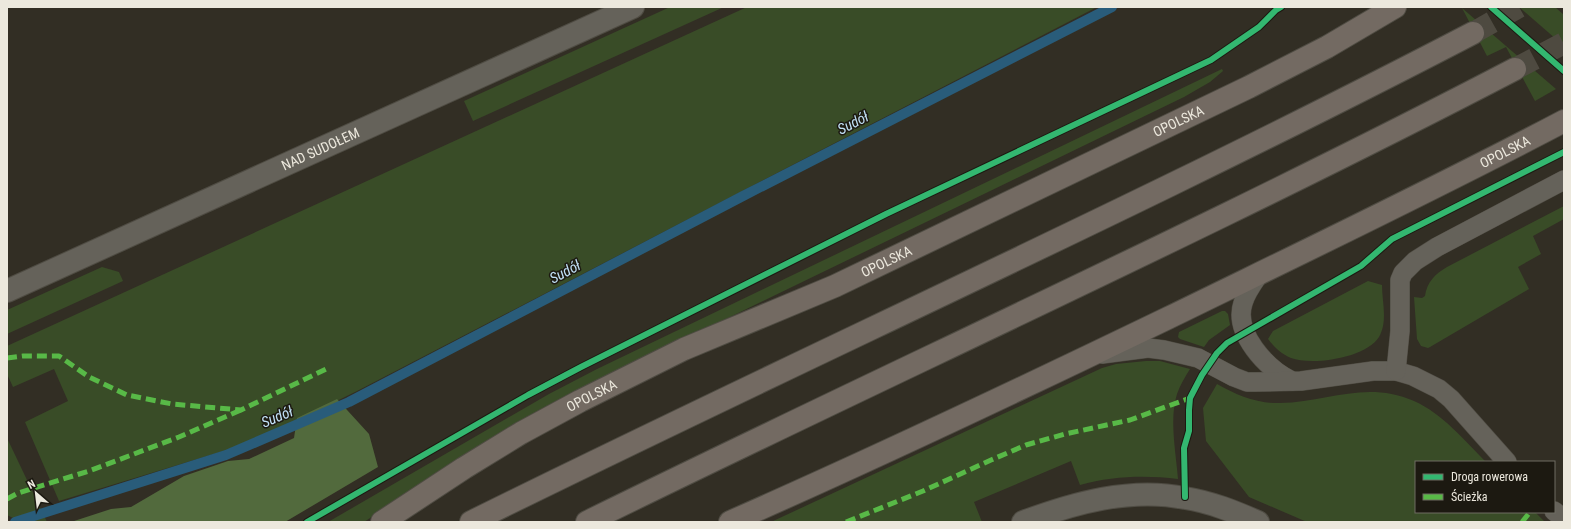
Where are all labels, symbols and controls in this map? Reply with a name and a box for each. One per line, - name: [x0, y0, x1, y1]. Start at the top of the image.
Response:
- street label: OPOLSKA: [1150, 102, 1206, 140]
- water label: Sudół: [834, 107, 872, 138]
- street label: NAD SUDOŁEM: [279, 124, 362, 173]
- street label: OPOLSKA: [1477, 132, 1533, 171]
- street label: OPOLSKA: [858, 242, 914, 280]
- water label: Sudół: [546, 256, 584, 288]
- street label: OPOLSKA: [564, 376, 619, 415]
- water label: Sudół: [258, 402, 296, 432]
- legend: [1415, 461, 1555, 513]
- text: Droga rowerowa: [1451, 470, 1528, 484]
- north arrow: [16, 473, 56, 513]
- text: N: [26, 477, 38, 492]
- text: Ścieżka: [1451, 489, 1488, 504]

